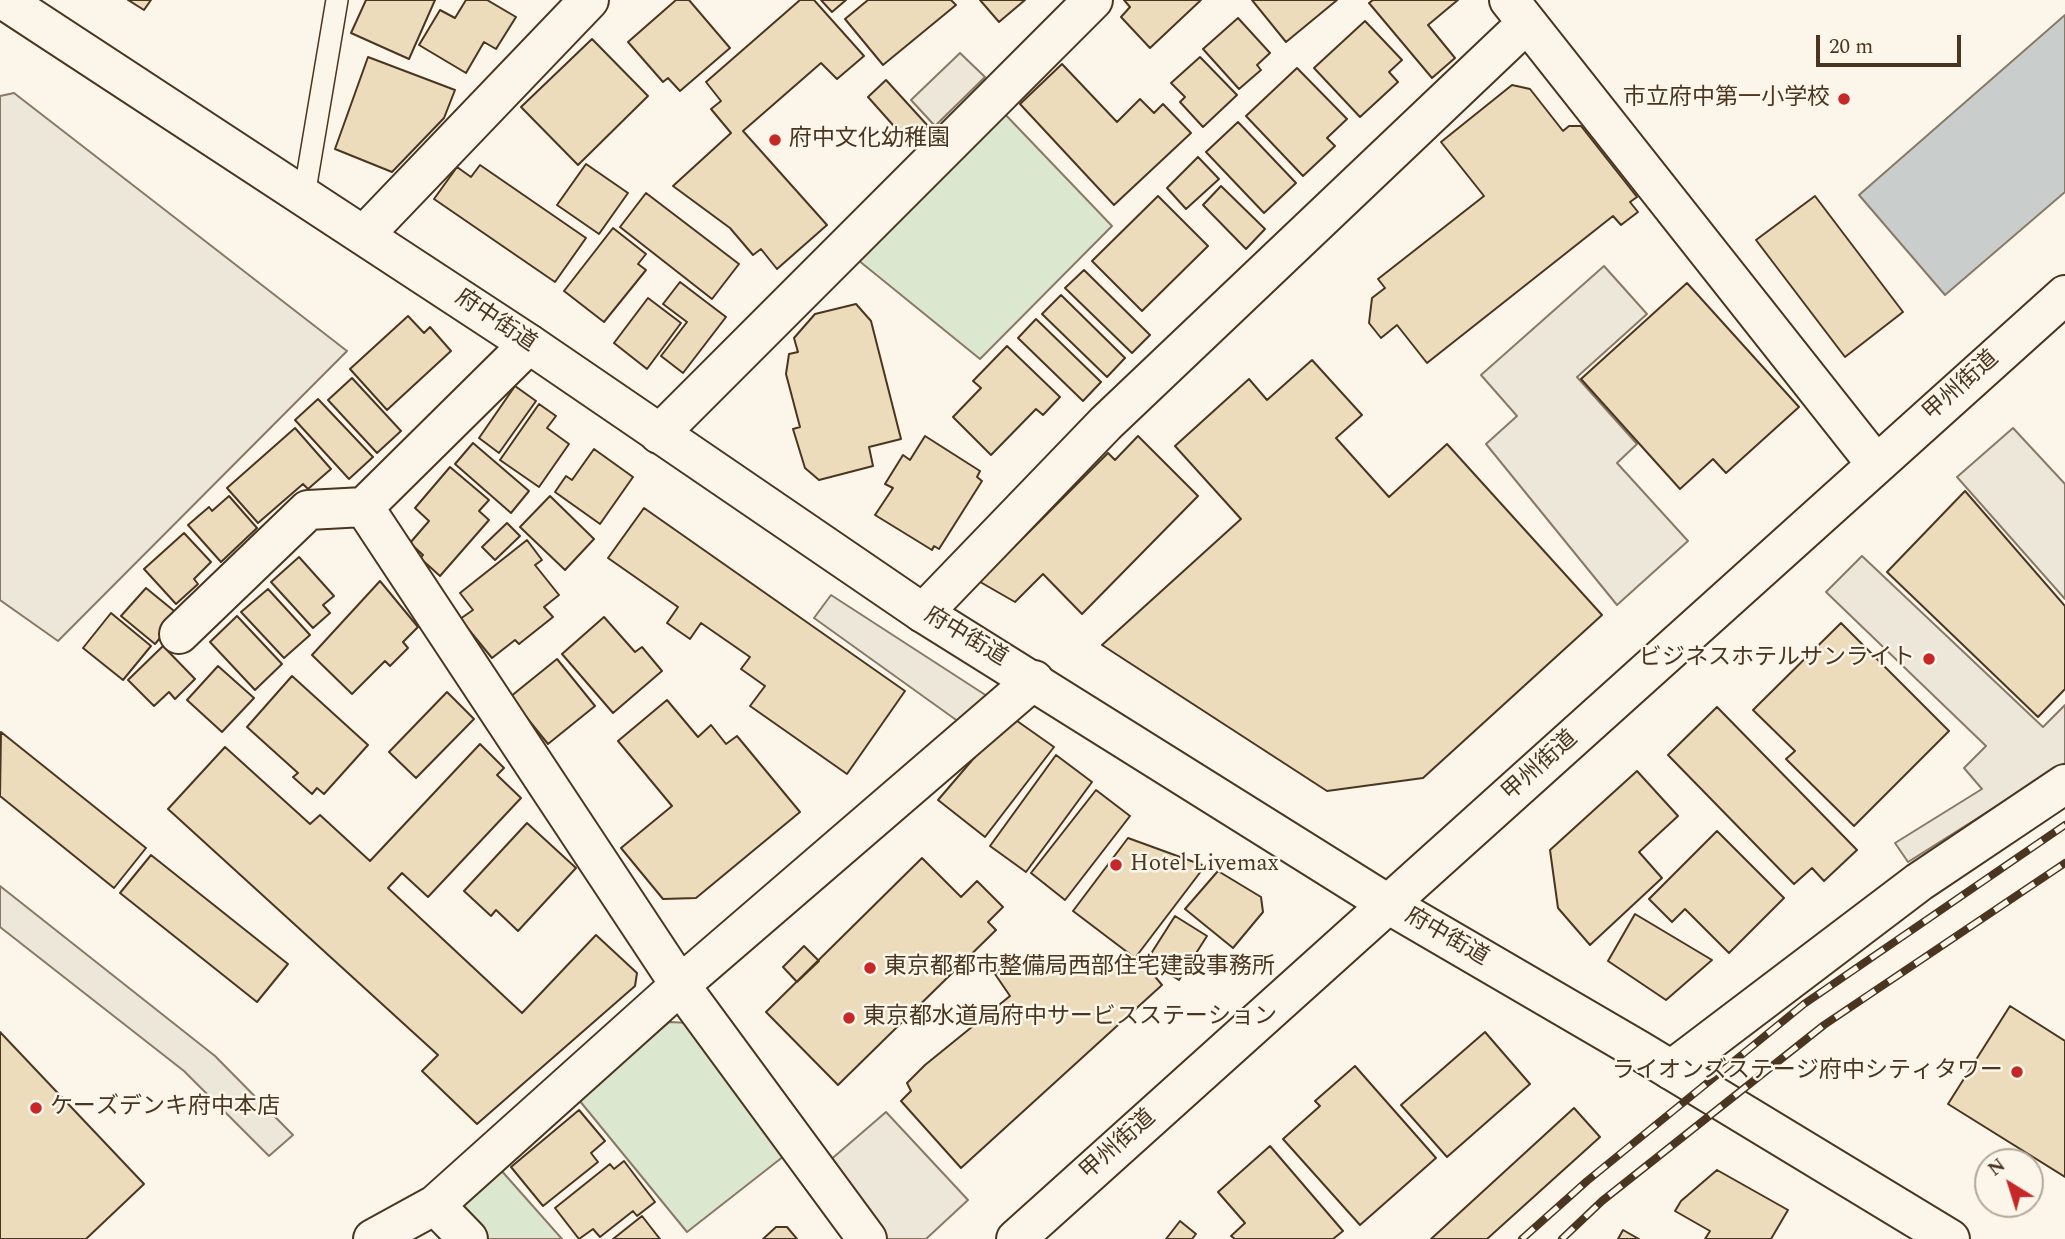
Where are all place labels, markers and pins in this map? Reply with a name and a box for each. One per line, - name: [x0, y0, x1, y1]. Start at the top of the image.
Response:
- place label: 市立府中第一小学校: [1623, 85, 1830, 113]
- marker: 市立府中第一小学校: [1836, 91, 1852, 107]
- place label: 府中文化幼稚園: [789, 126, 950, 154]
- marker: 府中文化幼稚園: [767, 132, 783, 148]
- place label: ビジネスホテルサンライト: [1639, 645, 1915, 673]
- marker: ビジネスホテルサンライト: [1921, 651, 1937, 667]
- place label: Hotel Livemax: [1130, 851, 1279, 879]
- marker: Hotel Livemax: [1108, 857, 1124, 873]
- place label: 東京都都市整備局西部住宅建設事務所: [884, 954, 1275, 982]
- marker: 東京都都市整備局西部住宅建設事務所: [862, 960, 878, 976]
- place label: 東京都水道局府中サービスステーション: [863, 1004, 1277, 1032]
- marker: 東京都水道局府中サービスステーション: [841, 1010, 857, 1026]
- place label: ライオンズステージ府中シティタワー: [1612, 1058, 2003, 1086]
- marker: ライオンズステージ府中シティタワー: [2009, 1064, 2025, 1080]
- place label: ケーズデンキ府中本店: [50, 1094, 280, 1122]
- marker: ケーズデンキ府中本店: [28, 1100, 44, 1116]

